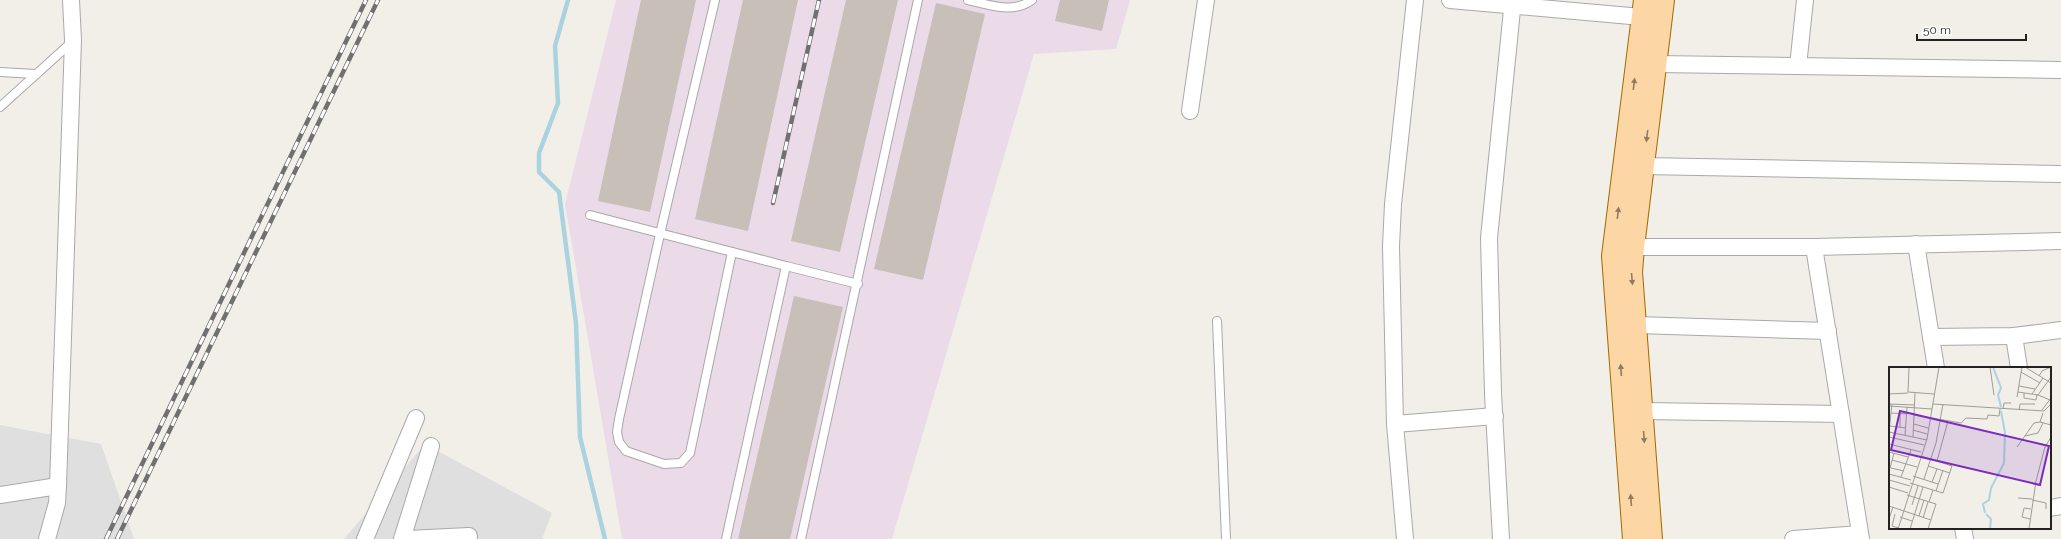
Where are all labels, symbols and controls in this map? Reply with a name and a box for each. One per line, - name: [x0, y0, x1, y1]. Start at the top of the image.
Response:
- scale bar: [1917, 16, 2026, 42]
- text: 50 m: [1923, 23, 1951, 37]
- one-way arrow: [1631, 78, 1637, 90]
- one-way arrow: [1643, 130, 1650, 142]
- one-way arrow: [1615, 207, 1621, 219]
- one-way arrow: [1629, 273, 1636, 285]
- one-way arrow: [1618, 364, 1624, 377]
- inset map: [1889, 367, 2051, 529]
- one-way arrow: [1640, 431, 1647, 443]
- one-way arrow: [1627, 494, 1634, 506]

